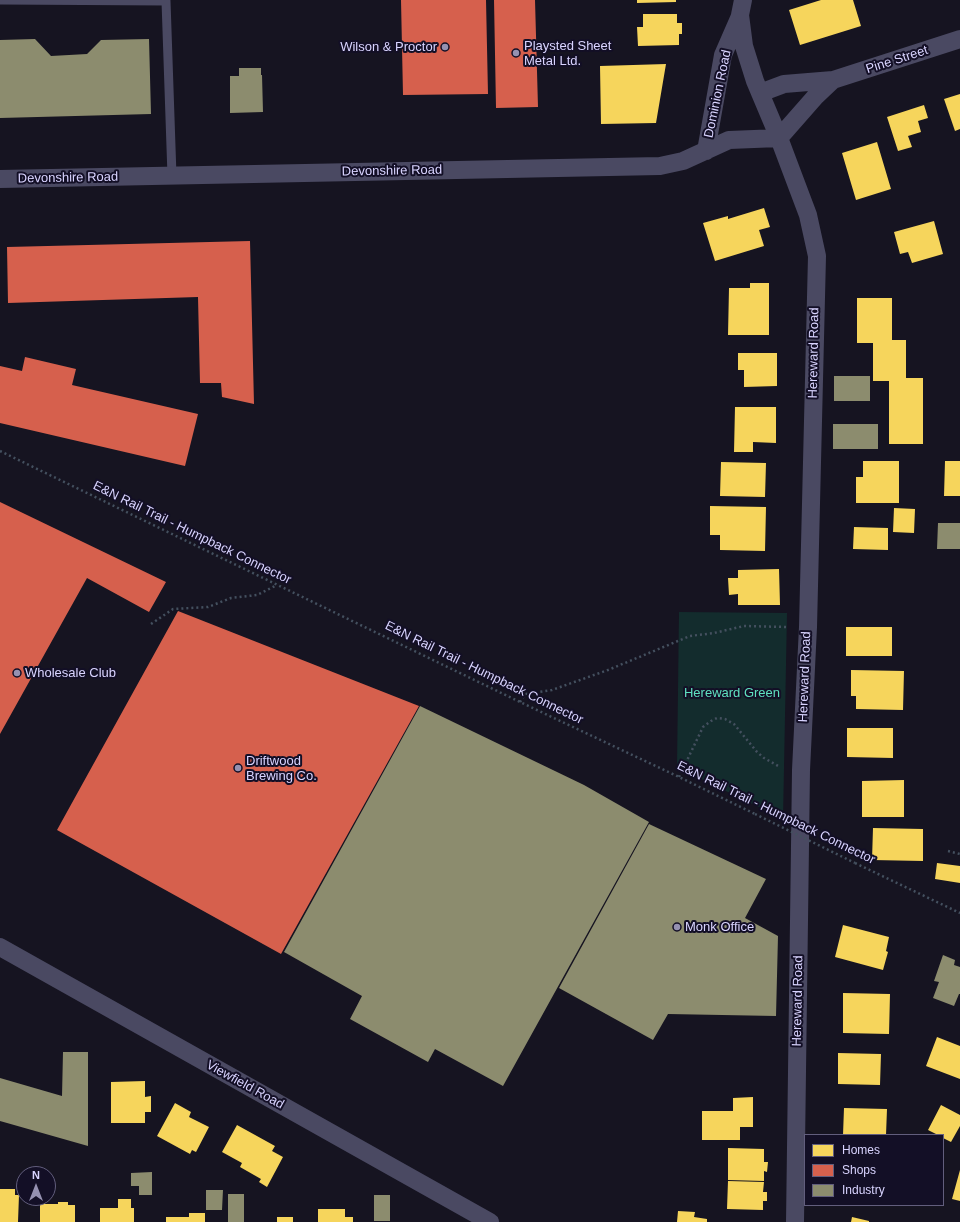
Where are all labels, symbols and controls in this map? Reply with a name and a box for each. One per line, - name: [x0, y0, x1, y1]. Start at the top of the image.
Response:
- place label: Playsted Sheet Metal Ltd.: [524, 38, 611, 69]
- place label: Wilson & Proctor: [340, 39, 437, 55]
- marker: Wilson & Proctor: [440, 42, 450, 52]
- street label: Pine Street: [864, 43, 930, 77]
- marker: Playsted Sheet Metal Ltd.: [511, 48, 521, 58]
- street label: Dominion Road: [701, 49, 735, 139]
- street label: Devonshire Road: [342, 162, 442, 180]
- street label: Devonshire Road: [18, 169, 118, 187]
- street label: Hereward Road: [805, 307, 823, 399]
- street label: E&N Rail Trail - Humpback Connector: [90, 478, 294, 588]
- street label: E&N Rail Trail - Humpback Connector: [382, 618, 586, 728]
- street label: Hereward Road: [796, 631, 814, 723]
- place label: Wholesale Club: [25, 665, 116, 681]
- marker: Wholesale Club: [12, 668, 22, 678]
- park label: Hereward Green: [684, 685, 780, 701]
- place label: Driftwood Brewing Co.: [246, 753, 317, 784]
- street label: E&N Rail Trail - Humpback Connector: [674, 758, 878, 868]
- marker: Driftwood Brewing Co.: [233, 763, 243, 773]
- place label: Monk Office: [685, 919, 754, 935]
- marker: Monk Office: [672, 922, 682, 932]
- street label: Hereward Road: [789, 955, 807, 1047]
- street label: Viewfield Road: [203, 1057, 287, 1113]
- legend: [804, 1134, 944, 1206]
- text: Homes: [842, 1143, 880, 1157]
- text: Shops: [842, 1163, 876, 1177]
- north arrow: [16, 1166, 56, 1206]
- text: N: [32, 1169, 40, 1181]
- text: Industry: [842, 1183, 885, 1197]

